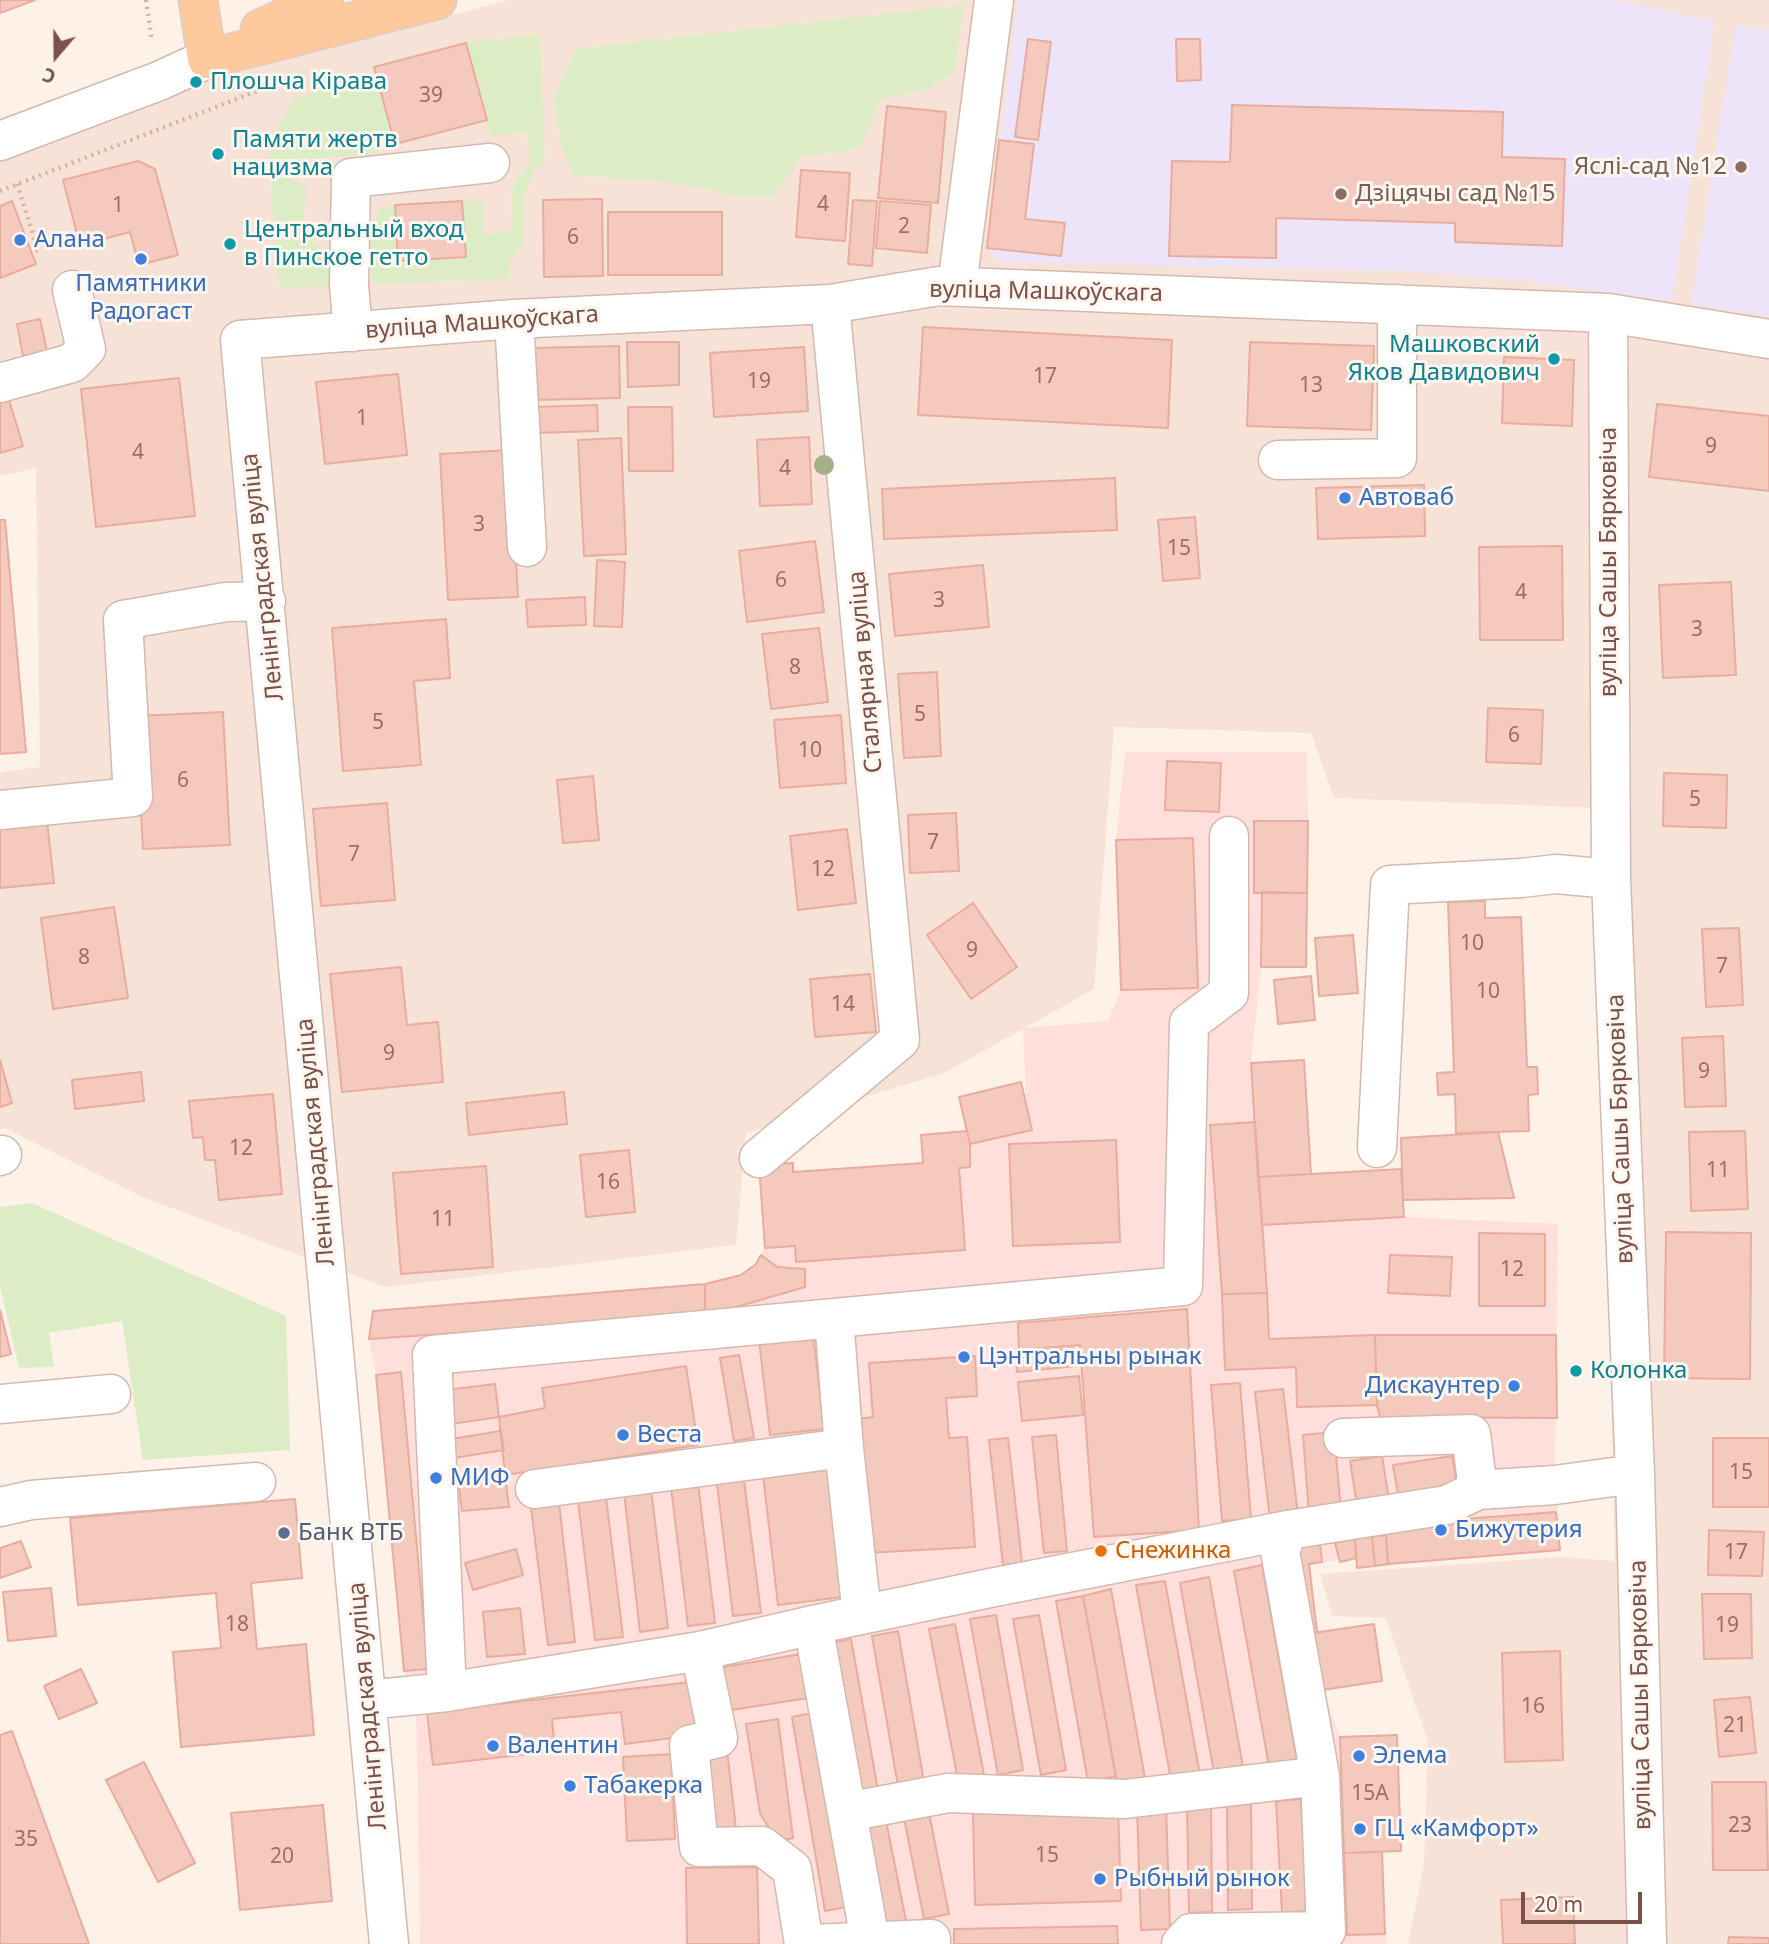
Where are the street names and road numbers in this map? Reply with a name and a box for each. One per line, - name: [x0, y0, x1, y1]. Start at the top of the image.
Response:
- street label: вуліца Машкоўскага: [929, 276, 1163, 308]
- street label: вуліца Машкоўскага: [364, 300, 600, 346]
- street label: вуліца Сашы Бярковіча: [1595, 427, 1623, 697]
- street label: Ленінградская вуліца: [236, 452, 290, 702]
- street label: Сталярная вуліца: [843, 570, 889, 774]
- street label: вуліца Сашы Бярковіча: [1602, 993, 1640, 1265]
- street label: Ленінградская вуліца: [291, 1017, 341, 1267]
- street label: вуліца Сашы Бярковіча: [1624, 1560, 1658, 1830]
- street label: Ленінградская вуліца: [343, 1581, 393, 1831]

